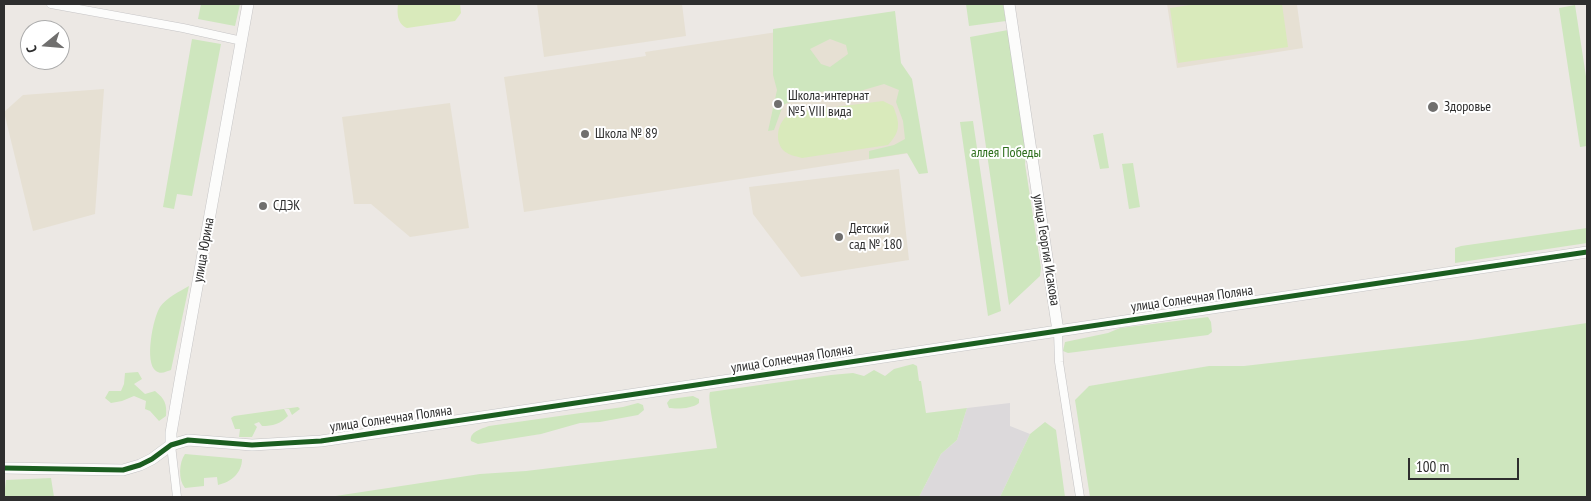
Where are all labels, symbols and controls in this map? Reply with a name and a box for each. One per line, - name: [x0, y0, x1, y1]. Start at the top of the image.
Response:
- north arrow: [20, 20, 70, 70]
- text: С: [22, 43, 41, 55]
- place label: Школа-интернат №5 VIII вида: [788, 88, 869, 120]
- marker: Школа-интернат №5 VIII вида: [772, 98, 784, 110]
- place label: Здоровье: [1444, 99, 1491, 115]
- marker: Здоровье: [1426, 100, 1440, 114]
- place label: Школа № 89: [595, 126, 658, 142]
- marker: Школа № 89: [579, 128, 591, 140]
- park label: аллея Победы: [971, 145, 1041, 161]
- street label: улица Георгия Исакова: [1029, 193, 1063, 307]
- place label: СДЭК: [273, 198, 300, 214]
- marker: СДЭК: [257, 200, 269, 212]
- street label: улица Юрина: [190, 216, 218, 284]
- place label: Детский сад № 180: [849, 221, 902, 253]
- marker: Детский сад № 180: [833, 231, 845, 243]
- street label: улица Солнечная Поляна: [1130, 282, 1254, 316]
- street label: улица Солнечная Поляна: [730, 341, 854, 377]
- street label: улица Солнечная Поляна: [329, 402, 453, 436]
- scale bar: [1411, 448, 1522, 480]
- text: 100 m: [1416, 457, 1449, 476]

